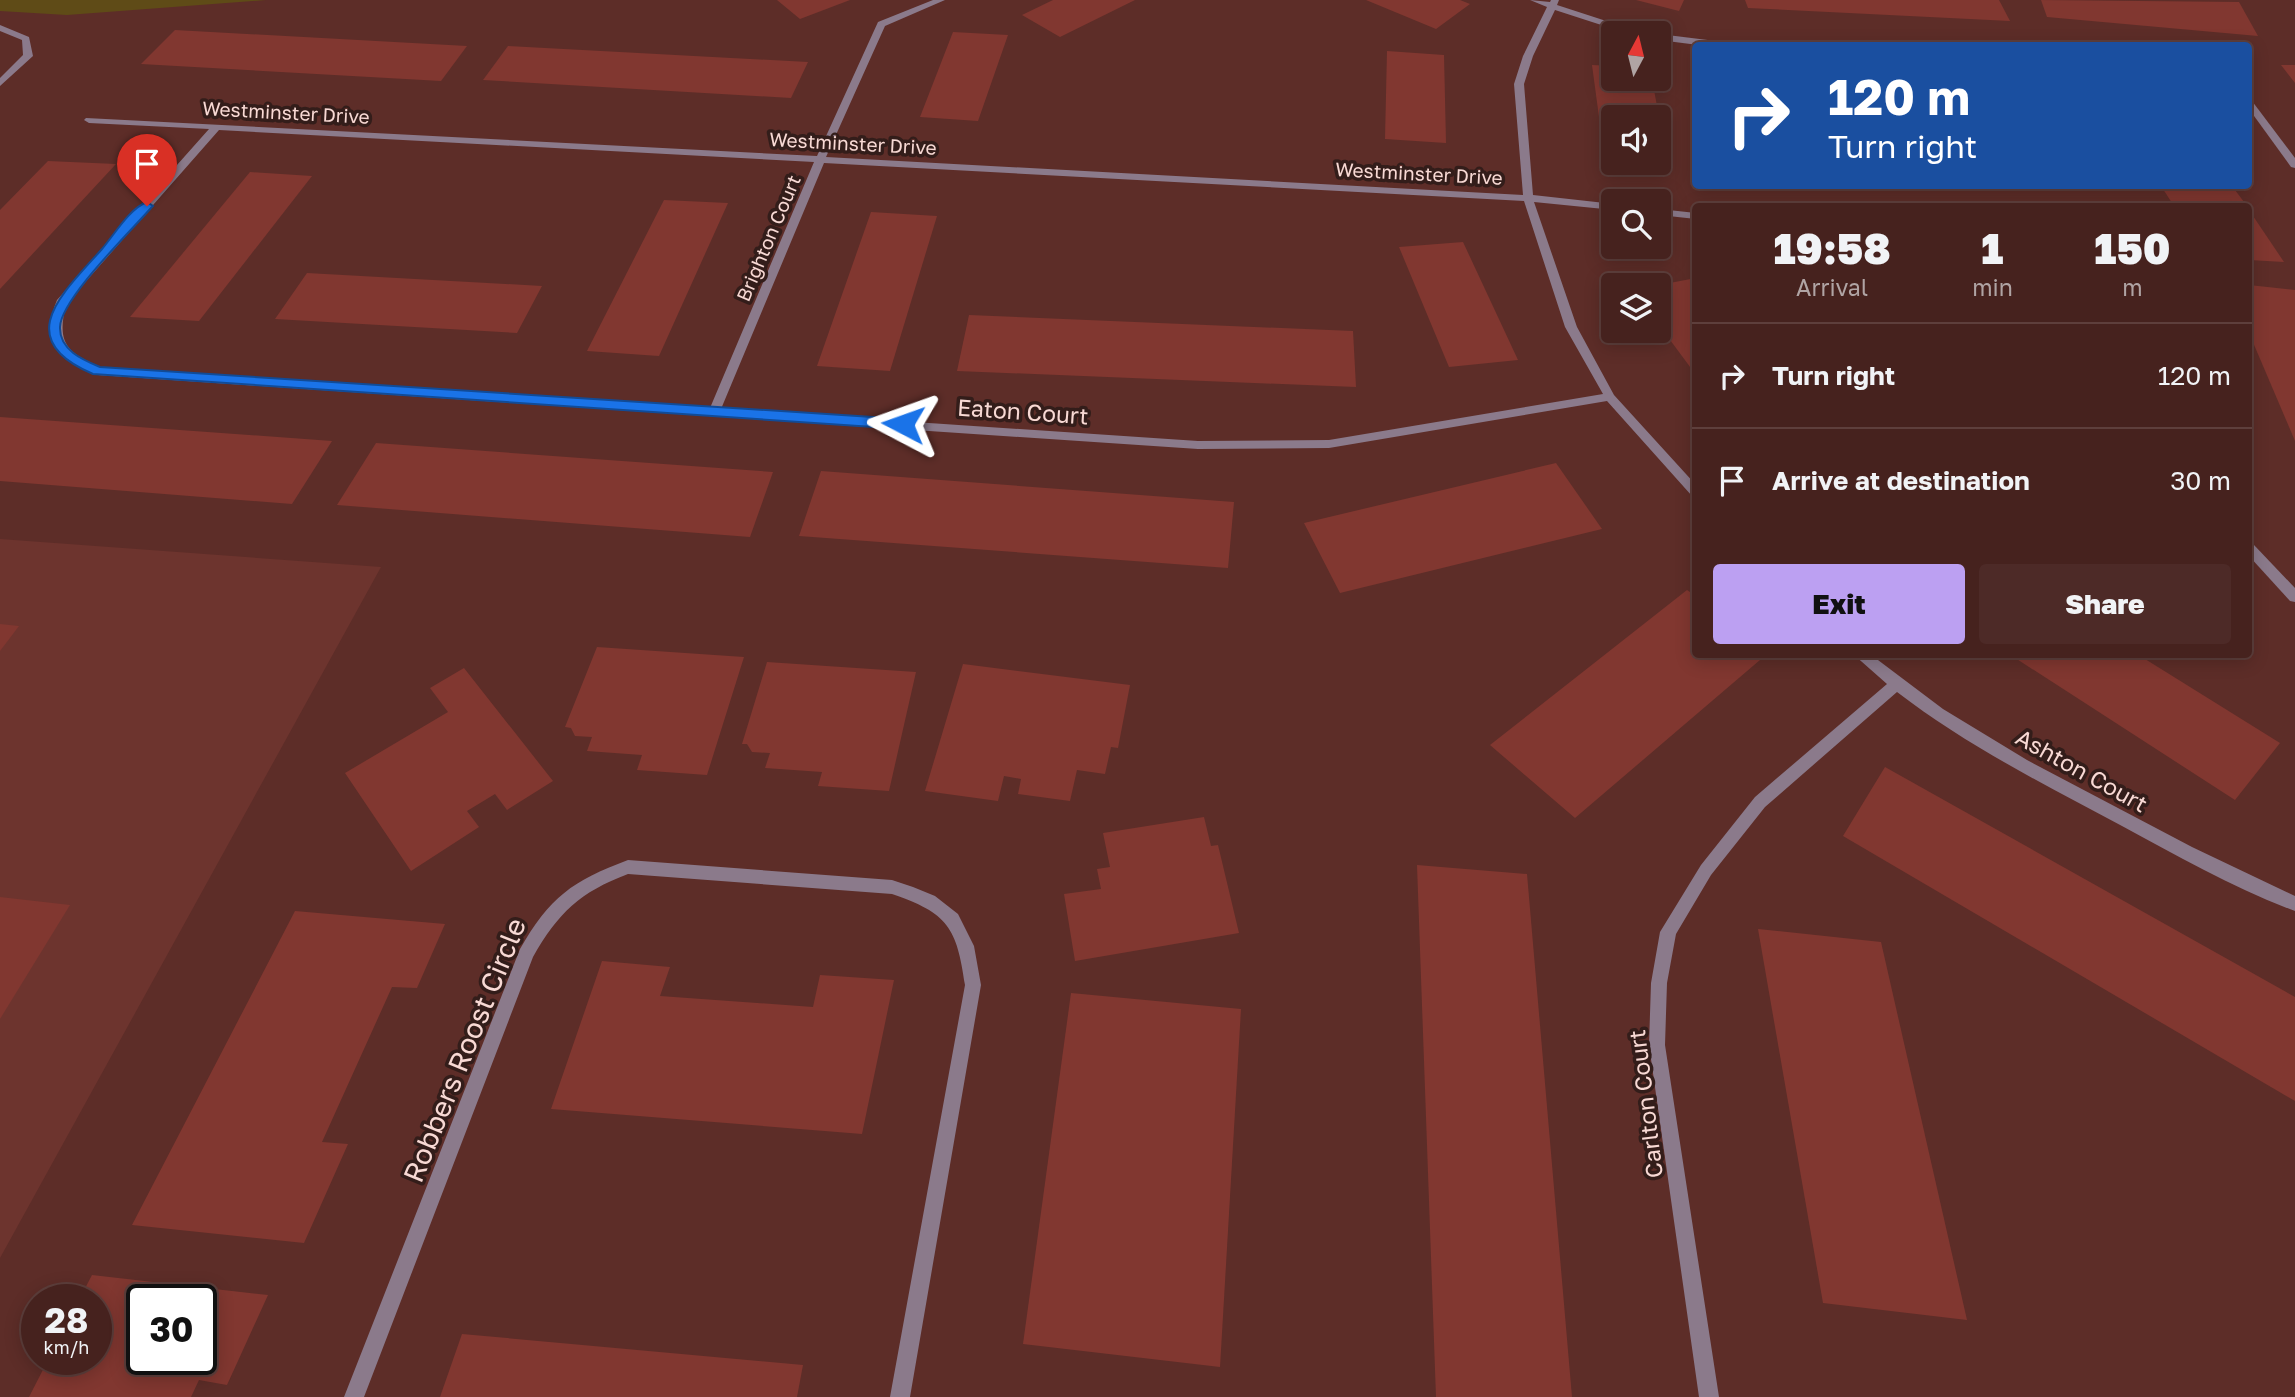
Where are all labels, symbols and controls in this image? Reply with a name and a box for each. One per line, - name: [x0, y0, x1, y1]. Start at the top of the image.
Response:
- north arrow: [1601, 21, 1671, 91]
- map controls: [1601, 21, 1671, 343]
- text: 120 m: [1828, 67, 1970, 126]
- icon: right: [1713, 70, 1804, 161]
- street label: Westminster Drive: [202, 96, 370, 128]
- button: sound: [1601, 105, 1671, 175]
- street label: Westminster Drive: [769, 127, 937, 159]
- text: Turn right: [1828, 127, 1977, 165]
- pin: [117, 134, 177, 206]
- icon: arrive: [128, 145, 166, 183]
- street label: Westminster Drive: [1335, 157, 1503, 189]
- street label: Brighton Court: [731, 171, 805, 305]
- button: search: [1601, 189, 1671, 259]
- text: 19:58: [1773, 223, 1891, 273]
- text: 1: [1981, 223, 2004, 273]
- text: 150: [2094, 223, 2171, 273]
- button: layers: [1601, 273, 1671, 343]
- text: Arrival: [1796, 273, 1868, 301]
- text: min: [1972, 273, 2013, 301]
- text: m: [2122, 273, 2143, 301]
- icon: right: [1713, 357, 1751, 395]
- text: Turn right: [1772, 360, 1895, 391]
- text: 120 m: [2158, 360, 2231, 391]
- position arrow: [866, 387, 940, 461]
- street label: Eaton Court: [956, 392, 1090, 430]
- icon: arrive: [1713, 462, 1751, 500]
- text: Arrive at destination: [1772, 465, 2030, 496]
- text: 30 m: [2170, 465, 2231, 496]
- button: Exit: [1713, 564, 1965, 644]
- button: Share: [1979, 564, 2231, 644]
- street label: Ashton Court: [2011, 722, 2153, 818]
- street label: Robbers Roost Circle: [396, 913, 532, 1187]
- street label: Carlton Court: [1622, 1028, 1668, 1180]
- speed limit sign: 30: [126, 1284, 217, 1375]
- text: 28: [45, 1299, 88, 1341]
- text: km/h: [44, 1336, 89, 1358]

